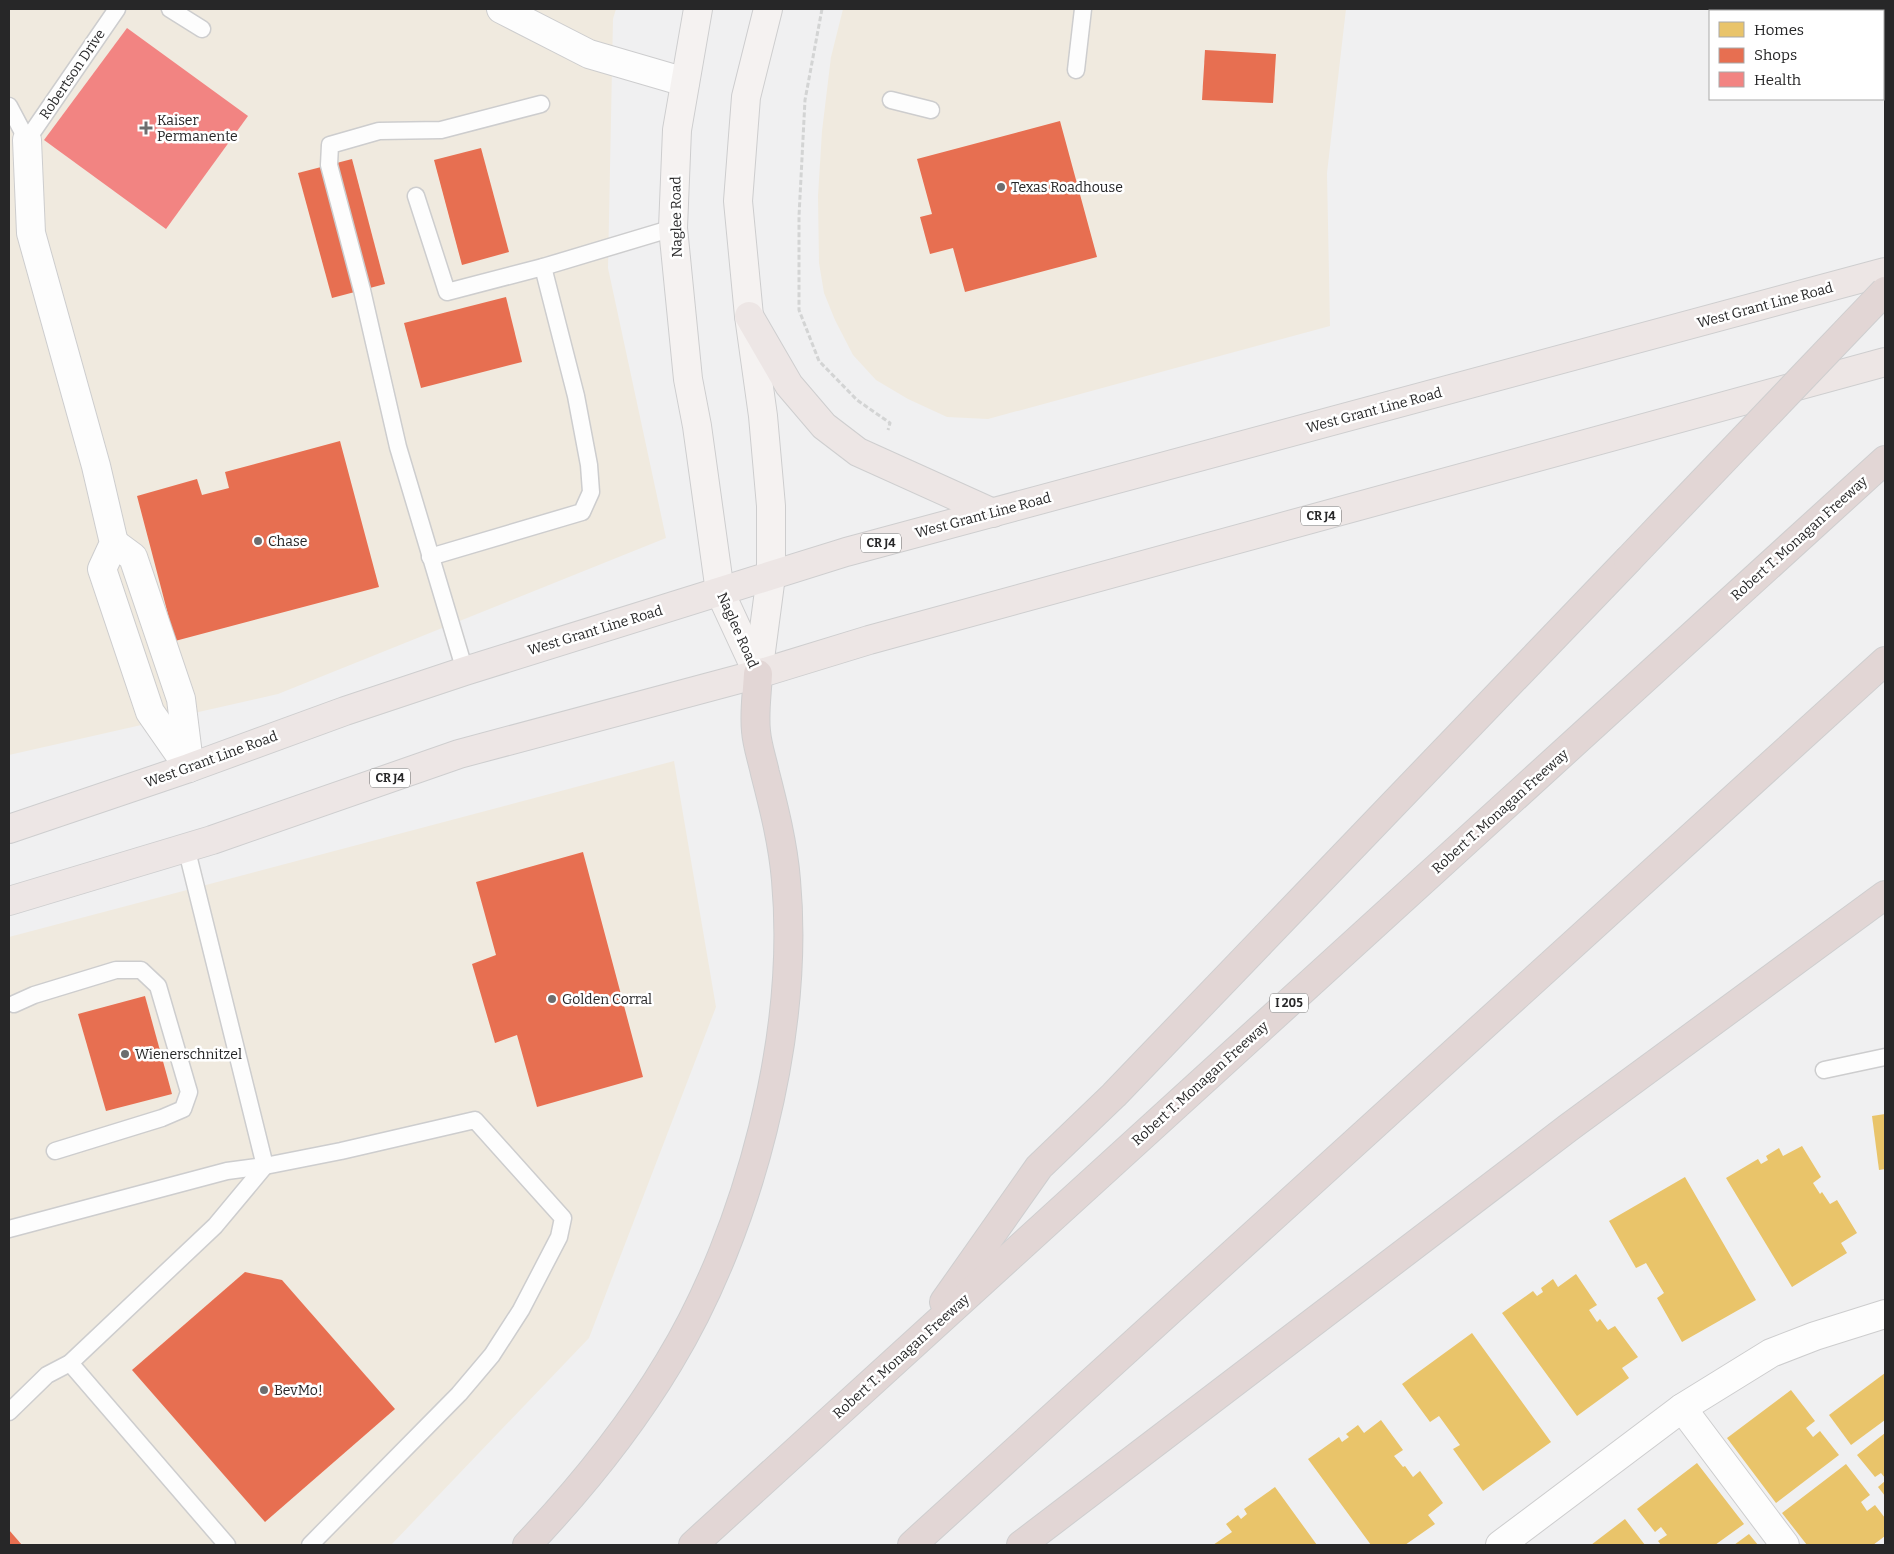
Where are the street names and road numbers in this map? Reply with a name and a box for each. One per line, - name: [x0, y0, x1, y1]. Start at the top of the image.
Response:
- street label: Robertson Drive: [36, 26, 109, 122]
- street label: Naglee Road: [667, 176, 686, 258]
- street label: West Grant Line Road: [1695, 279, 1835, 332]
- street label: West Grant Line Road: [1304, 384, 1444, 437]
- street label: Robert T. Monagan Freeway: [1728, 472, 1871, 604]
- street label: West Grant Line Road: [913, 489, 1053, 542]
- road number: CR J4: [1301, 506, 1341, 526]
- road number: CR J4: [861, 534, 901, 552]
- street label: Naglee Road: [713, 590, 762, 671]
- street label: West Grant Line Road: [526, 602, 665, 659]
- street label: West Grant Line Road: [143, 728, 280, 791]
- street label: Robert T. Monagan Freeway: [1429, 745, 1572, 877]
- road number: CR J4: [370, 768, 410, 788]
- road number: I 205: [1270, 994, 1308, 1012]
- street label: Robert T. Monagan Freeway: [1129, 1017, 1272, 1149]
- street label: Robert T. Monagan Freeway: [830, 1290, 973, 1422]

